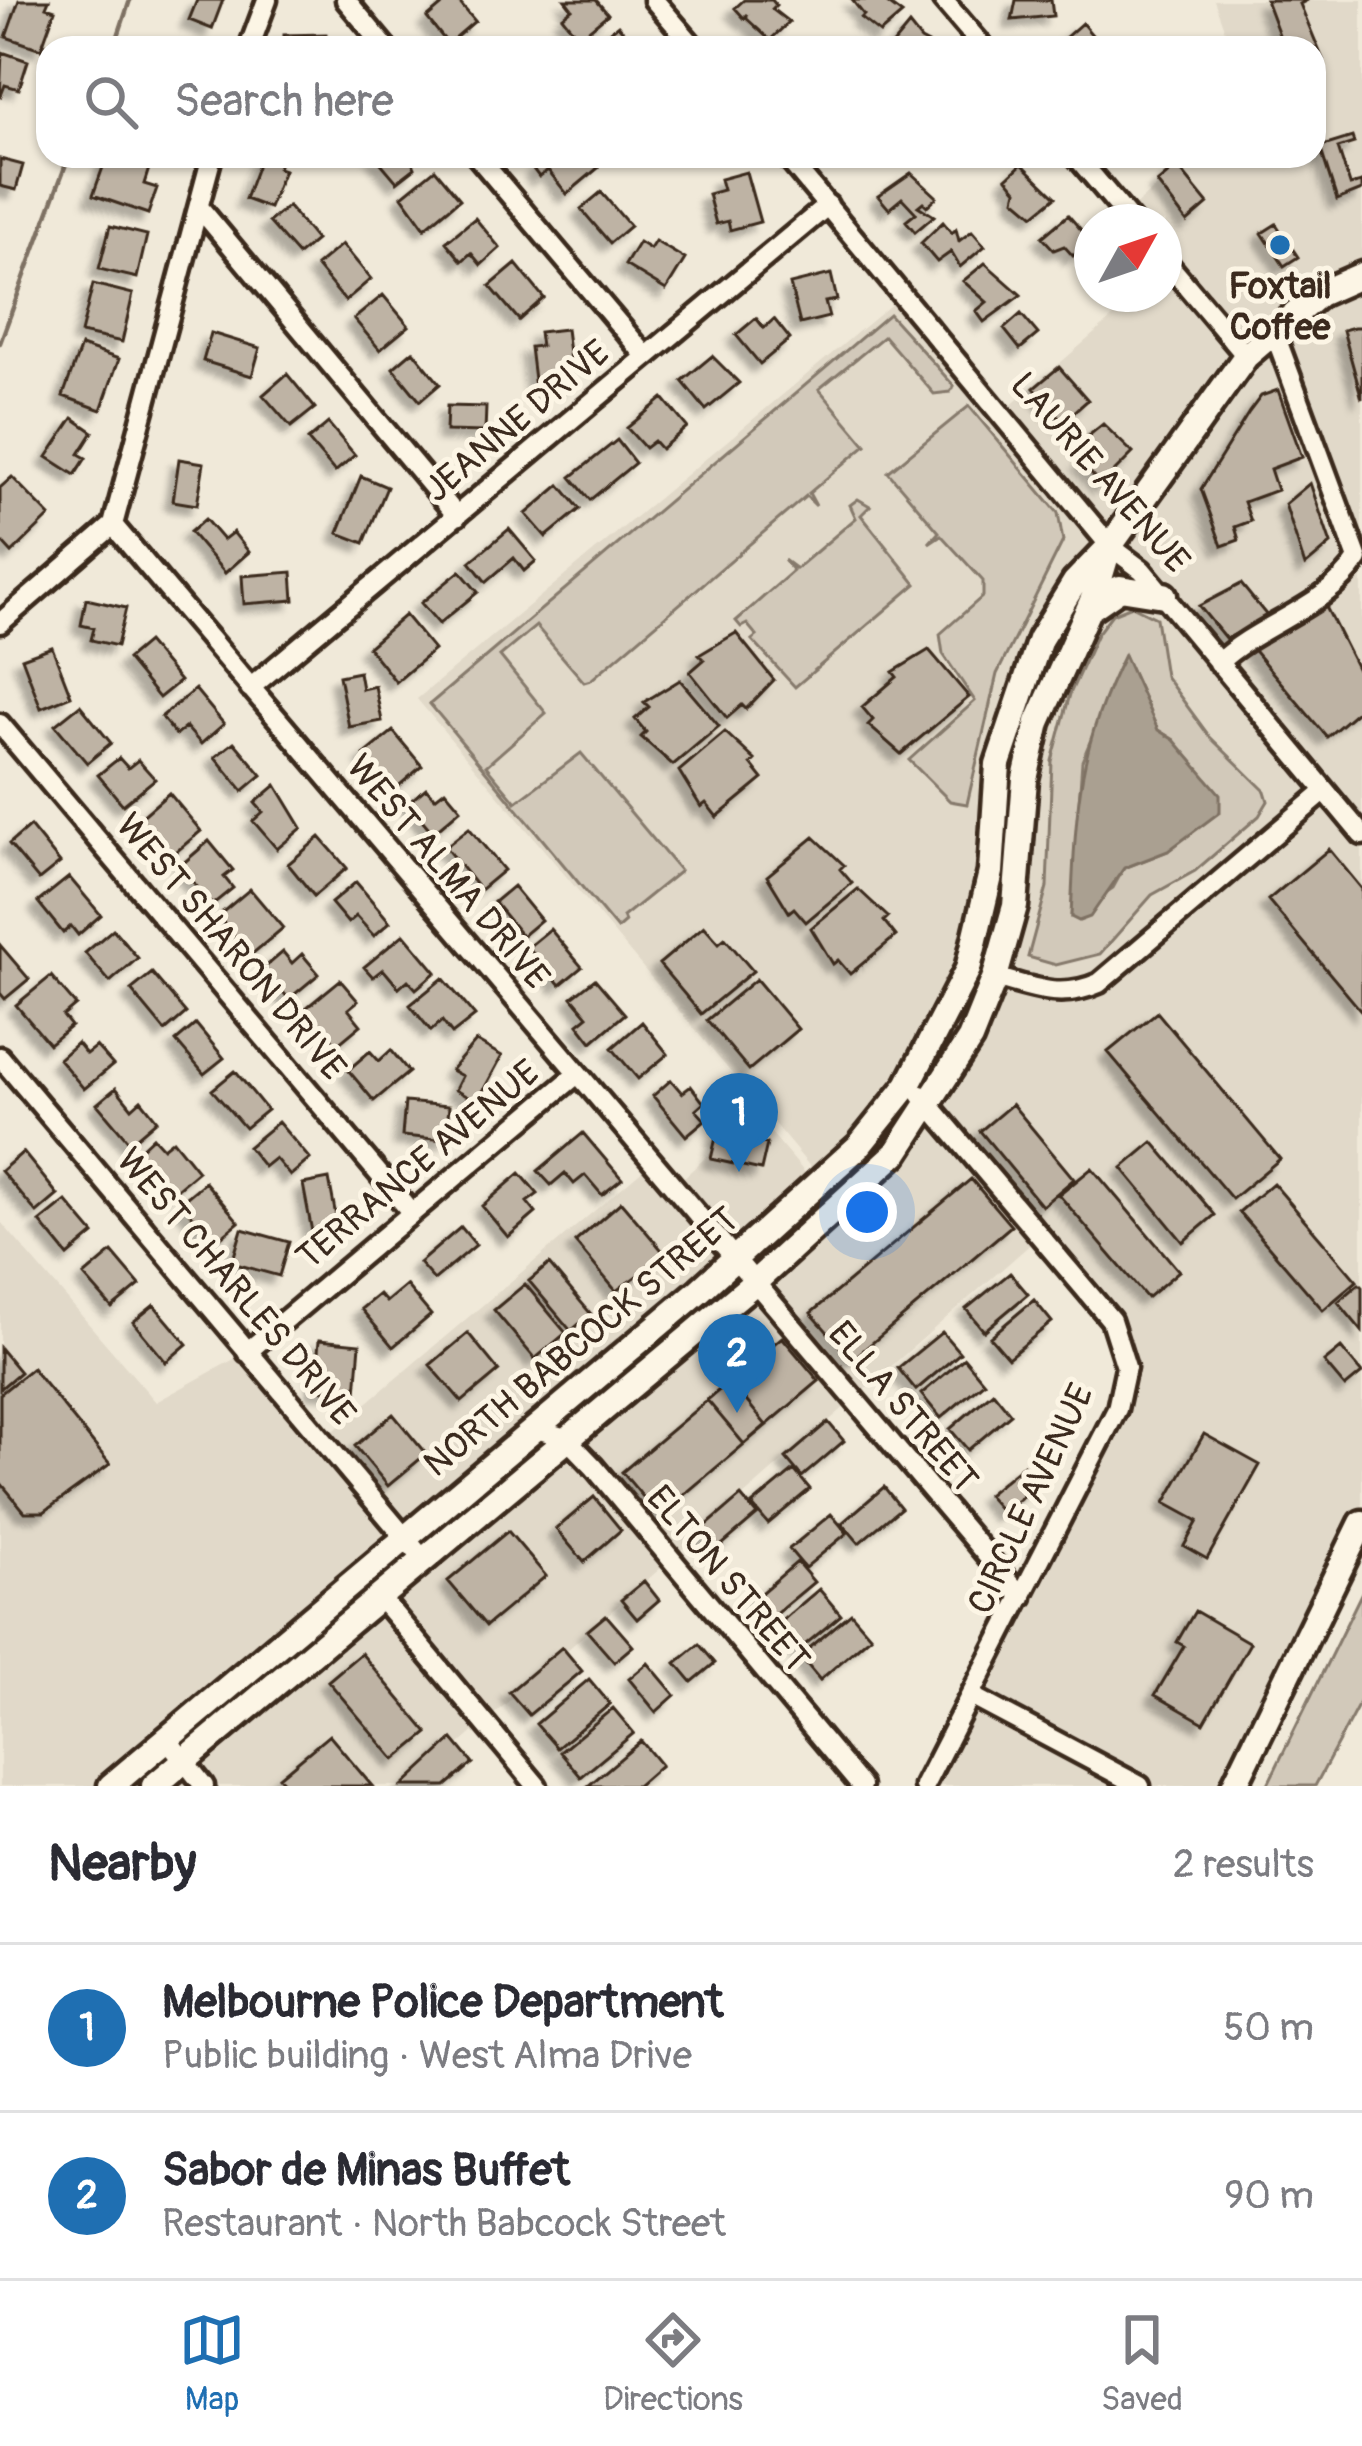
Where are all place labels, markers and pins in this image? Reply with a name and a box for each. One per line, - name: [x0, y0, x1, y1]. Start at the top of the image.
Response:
- marker: Foxtail Coffee: [1267, 232, 1293, 258]
- place label: Foxtail Coffee: [1228, 264, 1332, 350]
- pin: 1: [700, 1073, 778, 1172]
- pin: 2: [698, 1314, 776, 1413]

